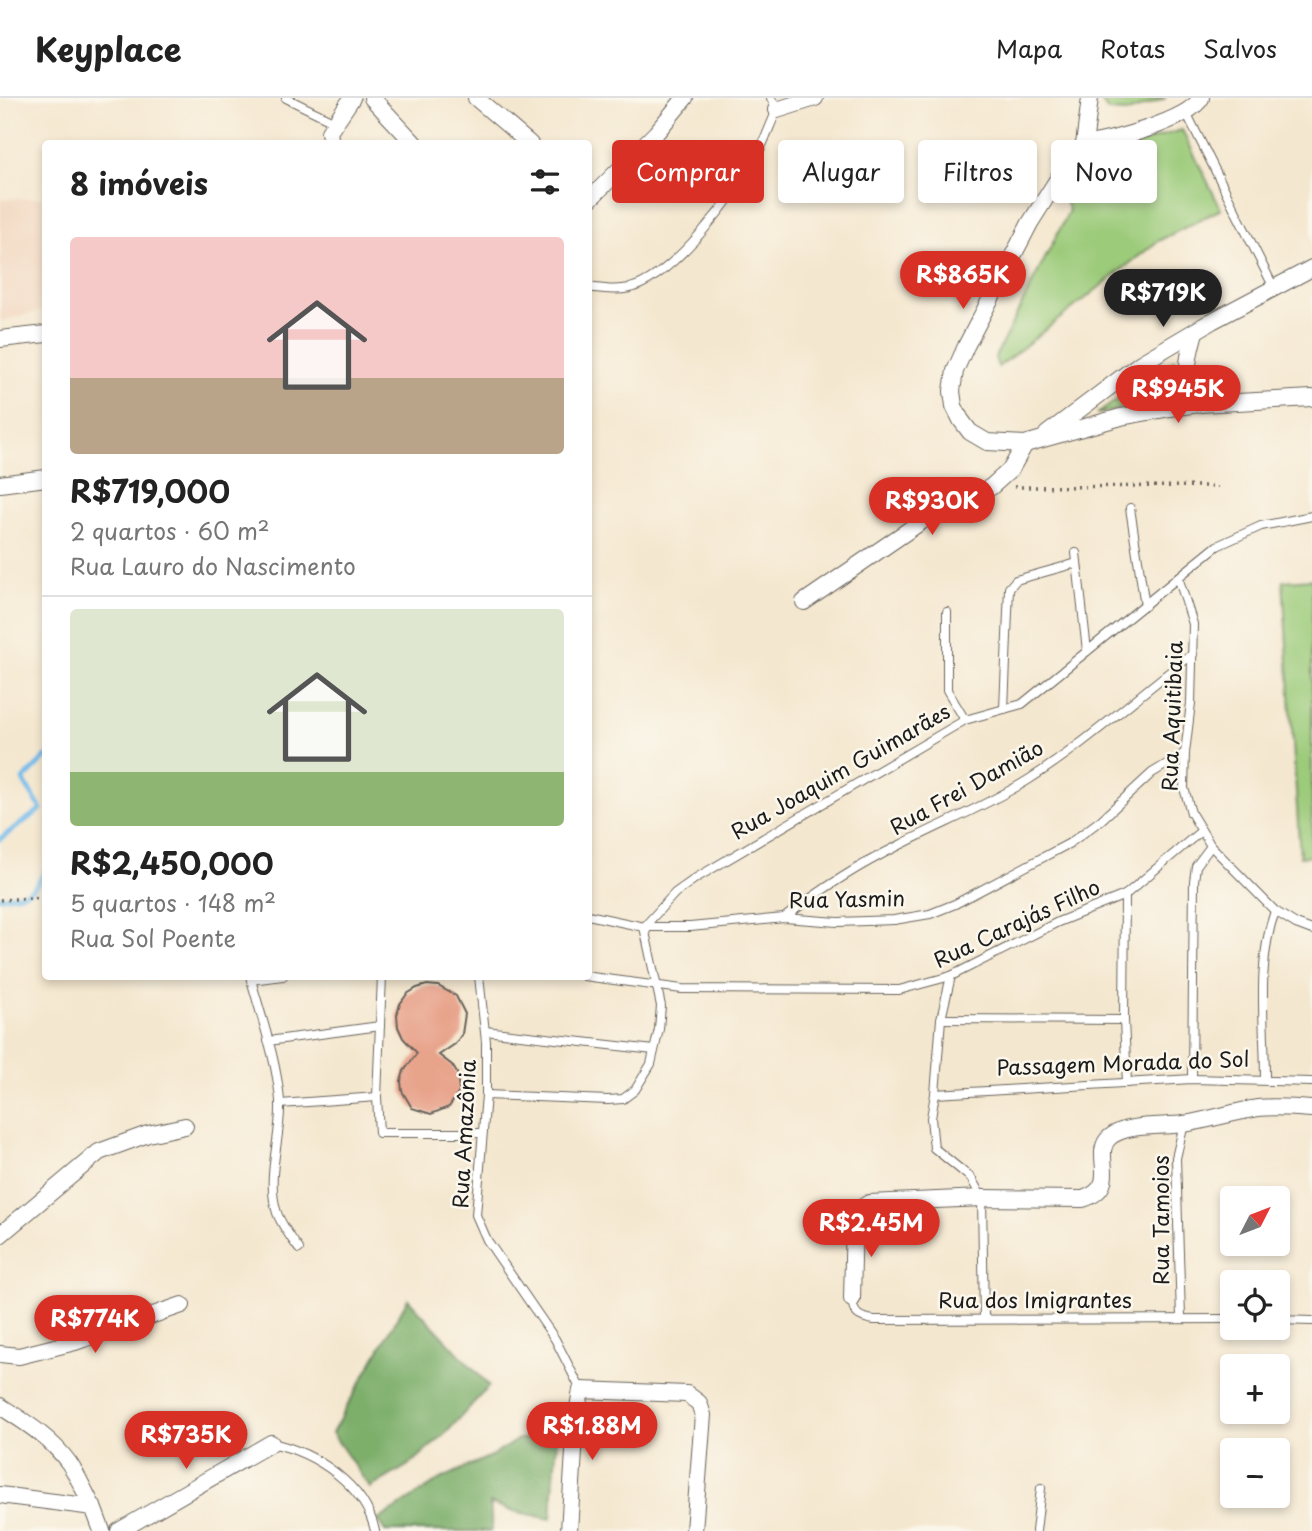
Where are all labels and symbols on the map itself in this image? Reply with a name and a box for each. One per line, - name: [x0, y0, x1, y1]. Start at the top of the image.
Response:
- pin: R$865K: [906, 252, 1020, 311]
- pin: R$719K: [1106, 270, 1220, 329]
- pin: R$945K: [1121, 366, 1235, 425]
- pin: R$930K: [875, 478, 989, 537]
- street label: Rua Aquitibaia: [1152, 640, 1190, 792]
- street label: Rua Joaquim Guimarães: [724, 694, 956, 846]
- street label: Rua Frei Damião: [883, 731, 1049, 842]
- street label: Rua Carajás Filho: [928, 870, 1105, 975]
- street label: Rua Yasmin: [789, 881, 905, 915]
- street label: Passagem Morada do Sol: [996, 1042, 1250, 1082]
- street label: Rua Amazônia: [443, 1058, 483, 1209]
- street label: Rua Tamoios: [1144, 1155, 1176, 1285]
- north arrow: [1220, 1186, 1290, 1256]
- pin: R$2.45M: [806, 1200, 936, 1259]
- street label: Rua dos Imigrantes: [938, 1283, 1132, 1315]
- pin: R$774K: [38, 1296, 152, 1355]
- pin: R$1.88M: [527, 1402, 657, 1462]
- pin: R$735K: [129, 1412, 243, 1471]

